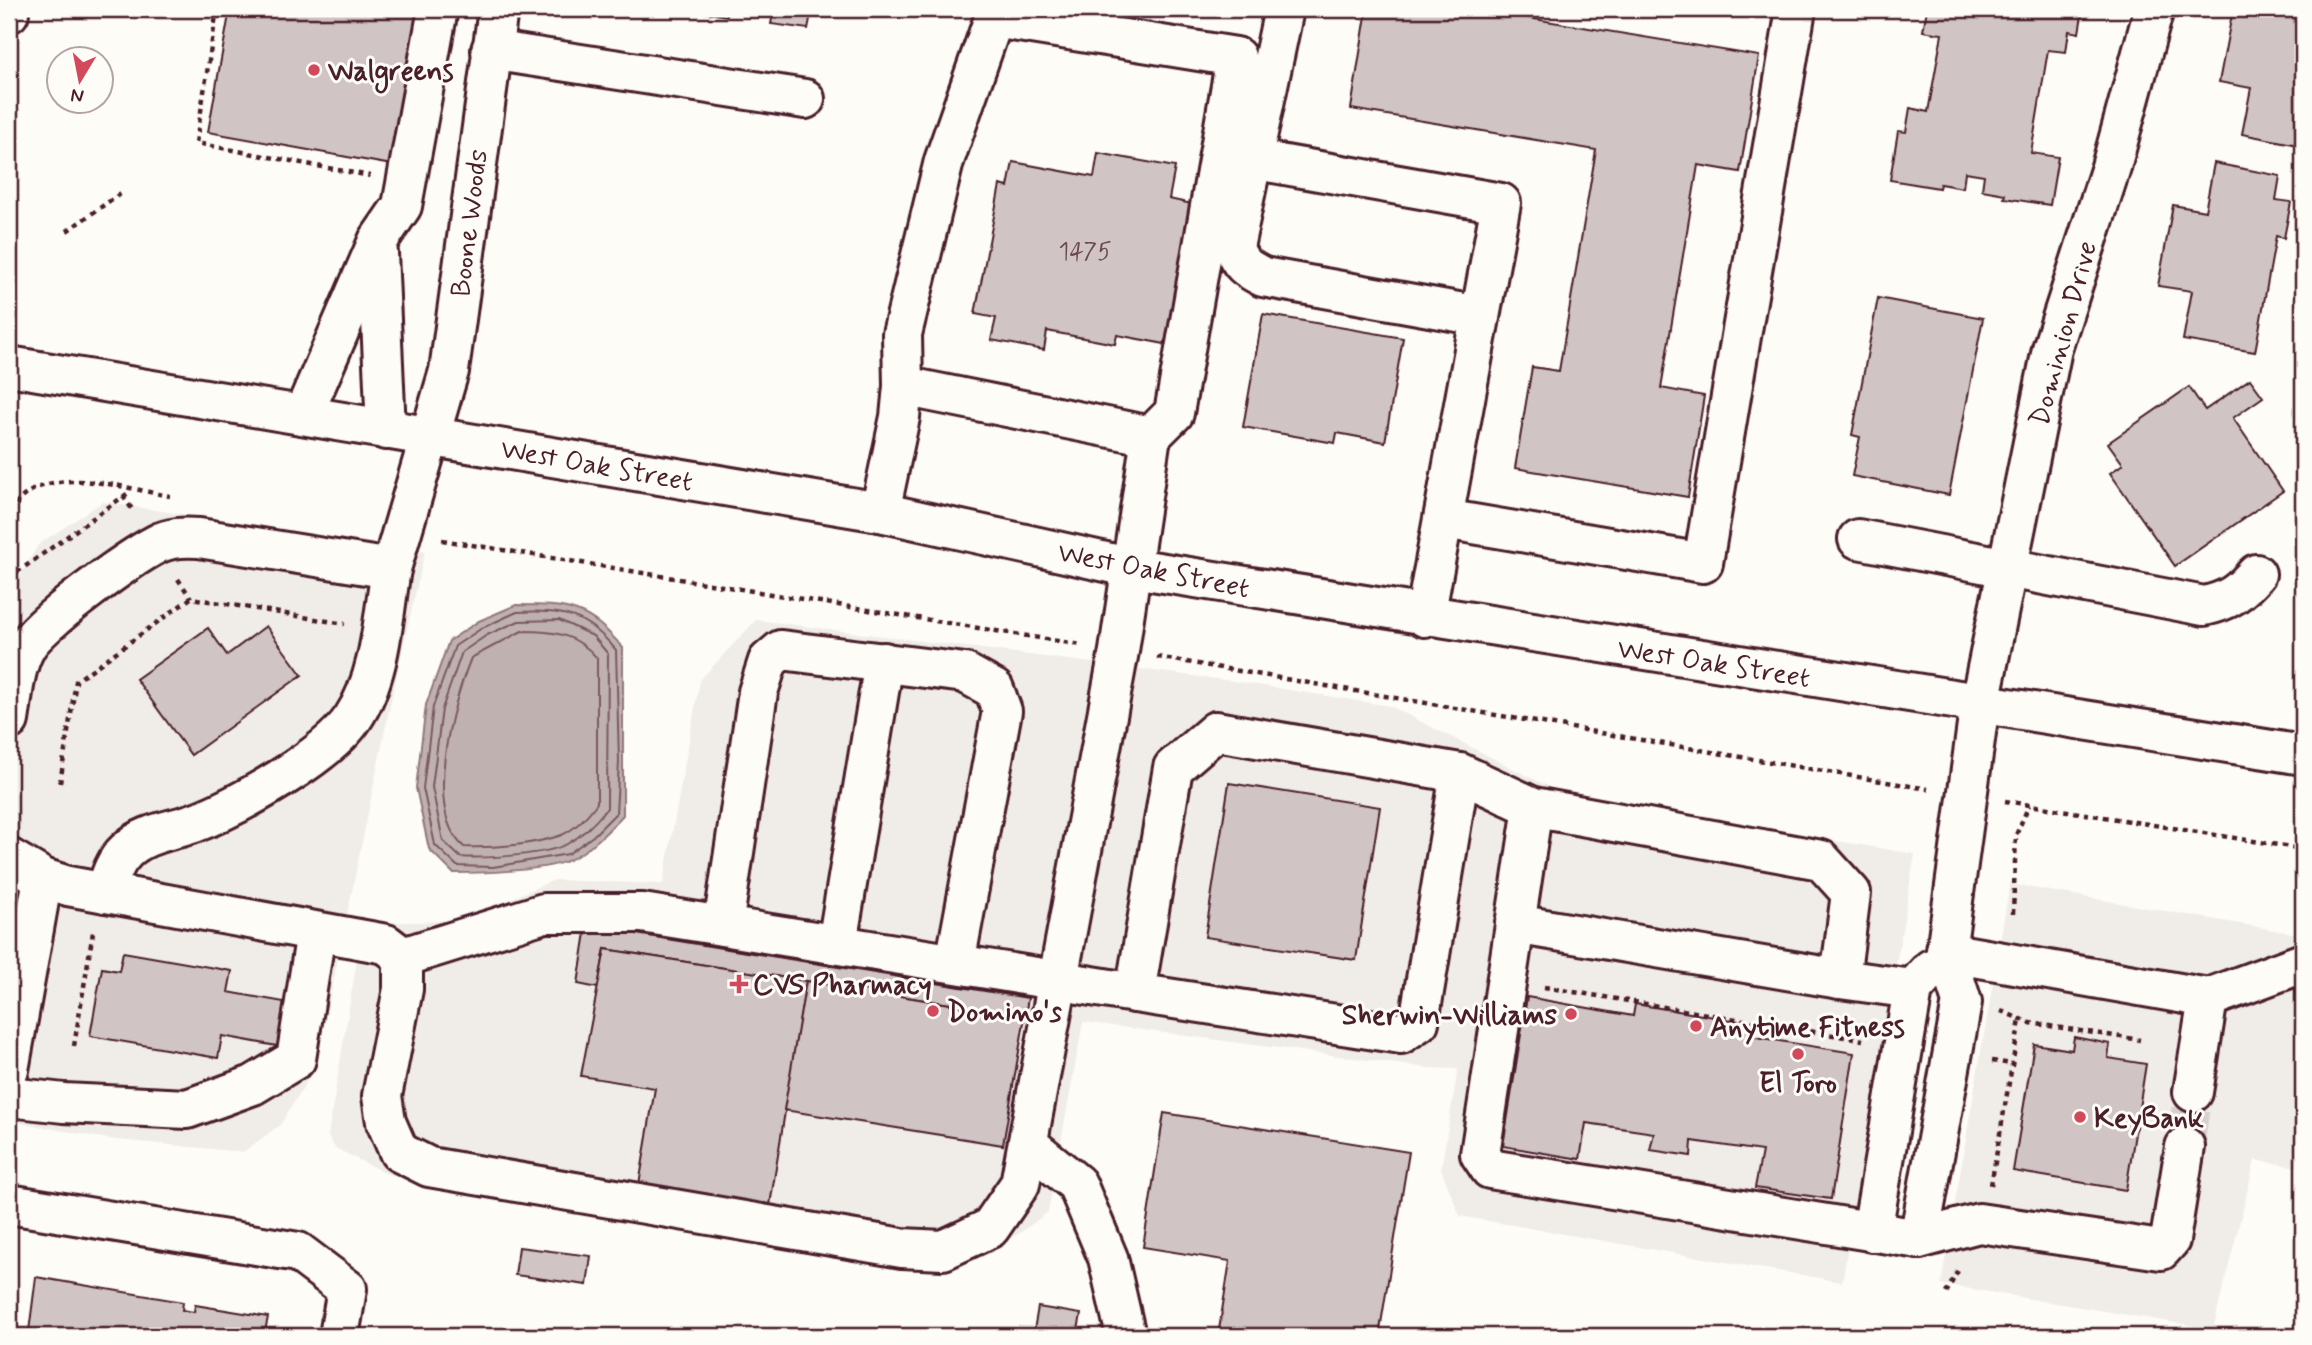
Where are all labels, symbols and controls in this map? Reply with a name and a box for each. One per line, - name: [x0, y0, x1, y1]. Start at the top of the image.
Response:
- north arrow: [46, 46, 116, 116]
- place label: Walgreens: [328, 54, 454, 94]
- marker: Walgreens: [306, 62, 322, 78]
- text: N: [69, 82, 86, 109]
- street label: Boone Woods: [443, 147, 498, 299]
- house number: 1475: [1058, 237, 1112, 268]
- street label: Dominion Drive: [2022, 237, 2107, 430]
- street label: West Oak Street: [498, 431, 696, 502]
- street label: West Oak Street: [1054, 535, 1253, 608]
- street label: West Oak Street: [1615, 631, 1813, 698]
- place label: CVS Pharmacy: [753, 968, 932, 1005]
- marker: CVS Pharmacy: [731, 976, 747, 992]
- place label: Domino's: [947, 995, 1063, 1032]
- place label: Sherwin-Williams: [1342, 998, 1557, 1035]
- marker: Domino's: [925, 1003, 941, 1019]
- marker: Sherwin-Williams: [1563, 1006, 1579, 1022]
- place label: Anytime Fitness: [1710, 1010, 1905, 1047]
- marker: Anytime Fitness: [1688, 1018, 1704, 1034]
- marker: El Toro: [1790, 1046, 1806, 1062]
- place label: El Toro: [1759, 1066, 1837, 1103]
- place label: KeyBank: [2094, 1101, 2204, 1138]
- marker: KeyBank: [2072, 1109, 2088, 1125]

